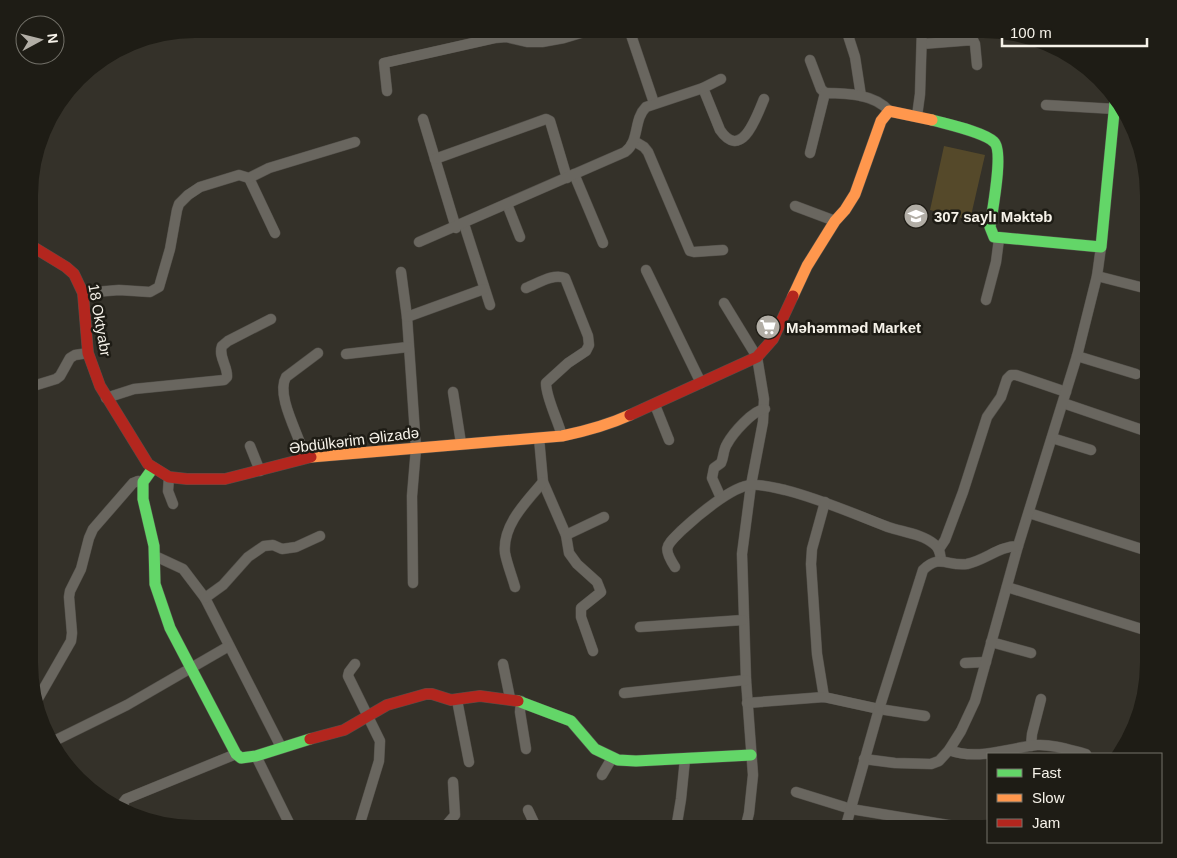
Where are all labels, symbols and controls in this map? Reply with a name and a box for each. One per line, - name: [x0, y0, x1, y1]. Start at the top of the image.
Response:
- north arrow: [15, 15, 65, 65]
- scale bar: [1002, 15, 1147, 47]
- text: 100 m: [1010, 24, 1052, 41]
- text: N: [44, 32, 61, 44]
- school or university icon: 307 saylı Məktəb: [903, 203, 929, 229]
- place label: 307 saylı Məktəb: [934, 208, 1052, 225]
- street label: 18 Oktyabr: [85, 282, 115, 358]
- supermarket icon: Məhəmməd Market: [755, 314, 781, 340]
- place label: Məhəmməd Market: [786, 319, 921, 336]
- street label: Əbdülkərim Əlizadə: [288, 424, 420, 456]
- legend: [987, 753, 1162, 843]
- text: Fast: [1032, 764, 1062, 781]
- text: Slow: [1032, 789, 1065, 806]
- text: Jam: [1032, 814, 1060, 831]

